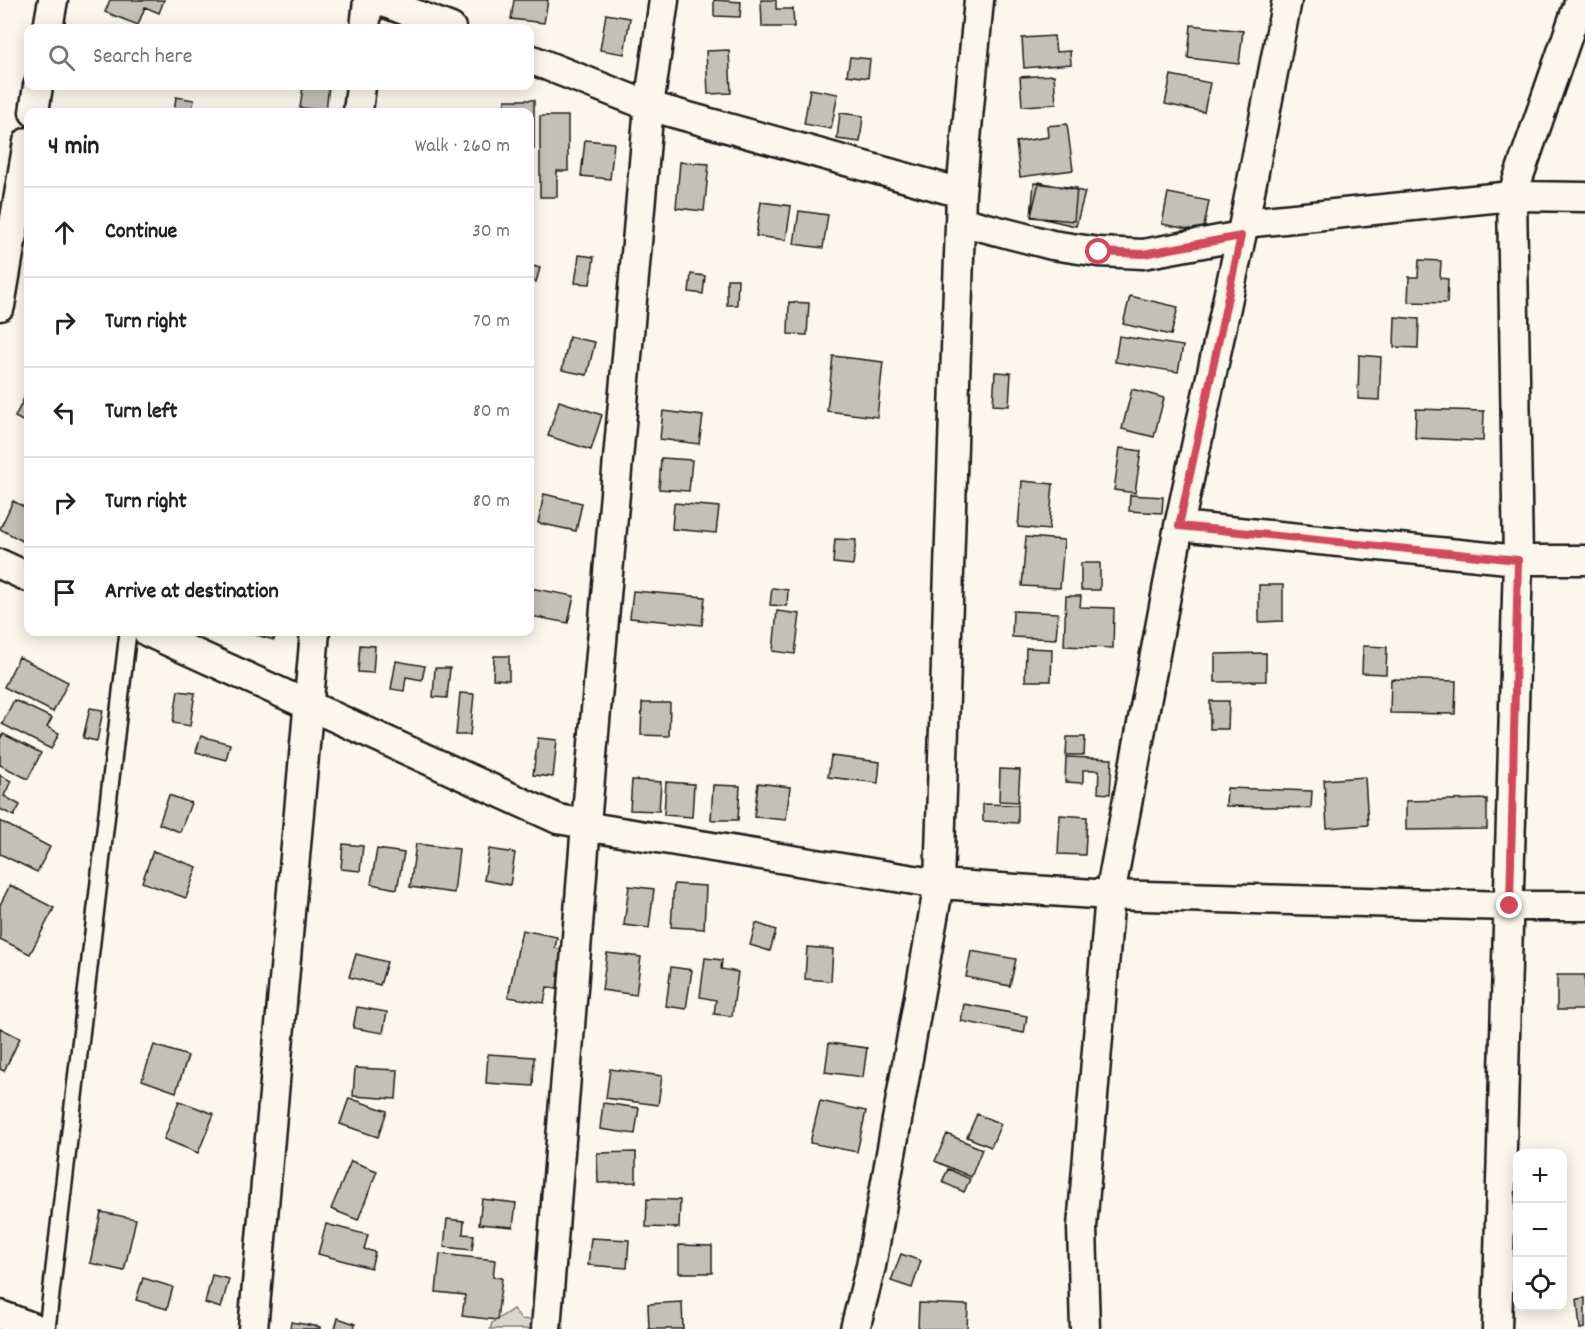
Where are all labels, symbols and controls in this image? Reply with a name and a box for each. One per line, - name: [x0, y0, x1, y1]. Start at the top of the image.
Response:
- search box: [24, 24, 534, 90]
- icon: search: [45, 41, 78, 74]
- text: Search here: [93, 42, 192, 73]
- text: 4 min: [48, 129, 99, 166]
- text: Walk · 260 m: [415, 133, 510, 161]
- icon: ahead: [48, 216, 81, 249]
- text: Continue: [105, 217, 177, 248]
- text: 30 m: [472, 218, 510, 246]
- route start: [1085, 238, 1111, 264]
- icon: right: [48, 306, 81, 339]
- text: Turn right: [105, 307, 187, 338]
- text: 70 m: [473, 308, 510, 336]
- icon: left: [48, 396, 81, 429]
- text: Turn left: [105, 397, 177, 428]
- text: 80 m: [473, 398, 510, 426]
- icon: right: [48, 486, 81, 519]
- text: Turn right: [105, 487, 187, 518]
- text: 80 m: [473, 488, 510, 516]
- icon: arrive: [48, 576, 81, 609]
- text: Arrive at destination: [105, 577, 279, 608]
- route end: [1496, 892, 1522, 918]
- map controls: [1513, 1149, 1567, 1311]
- button: +: [1513, 1149, 1567, 1203]
- button: −: [1513, 1203, 1567, 1257]
- button: locate: [1513, 1257, 1567, 1311]

